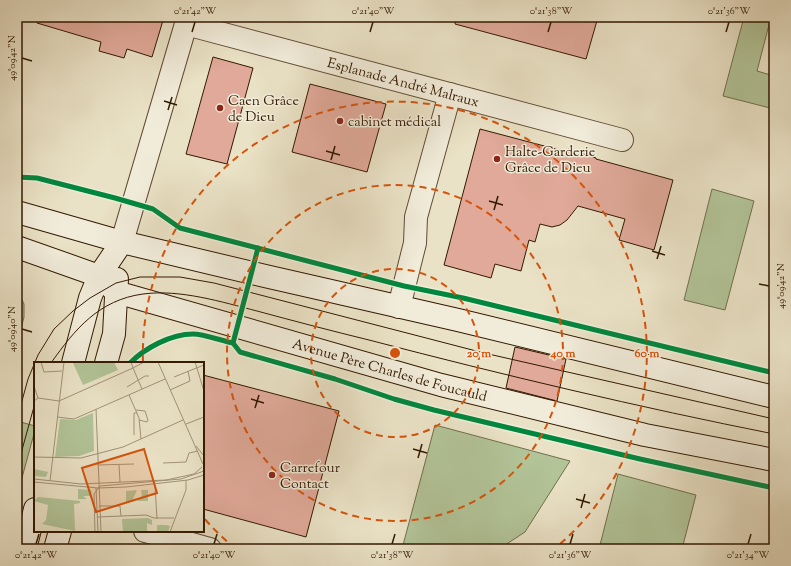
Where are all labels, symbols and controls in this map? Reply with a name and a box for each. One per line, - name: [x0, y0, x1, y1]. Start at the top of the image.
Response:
- text: 0°21'42"W: [174, 4, 216, 19]
- text: 0°21'40"W: [352, 4, 394, 19]
- text: 0°21'38"W: [530, 4, 572, 19]
- text: 0°21'36"W: [708, 4, 750, 19]
- text: 49°09'42"N: [5, 35, 20, 81]
- street label: Esplanade André Malraux: [325, 54, 481, 114]
- place label: Caen Grâce de Dieu: [228, 92, 299, 128]
- marker: Caen Grâce de Dieu: [215, 103, 225, 113]
- place label: cabinet médical: [348, 113, 441, 133]
- marker: cabinet médical: [335, 116, 345, 126]
- place label: Halte-Garderie Grâce de Dieu: [505, 143, 595, 179]
- marker: Halte-Garderie Grâce de Dieu: [492, 154, 502, 164]
- text: 49°09'42"N: [774, 263, 789, 309]
- text: 49°09'40"N: [5, 306, 20, 352]
- street label: Avenue Père Charles de Foucauld: [290, 335, 489, 408]
- text: 20 m: [467, 345, 491, 363]
- text: 40 m: [550, 345, 575, 363]
- text: 60 m: [635, 345, 659, 363]
- centre of rings: [388, 346, 402, 360]
- inset map: [34, 362, 204, 532]
- place label: Carrefour Contact: [280, 459, 341, 495]
- marker: Carrefour Contact: [267, 470, 277, 480]
- text: 0°21'42"W: [15, 548, 57, 563]
- text: 0°21'40"W: [193, 548, 235, 563]
- text: 0°21'38"W: [371, 548, 413, 563]
- text: 0°21'36"W: [549, 548, 591, 563]
- text: 0°21'34"W: [727, 548, 769, 563]

